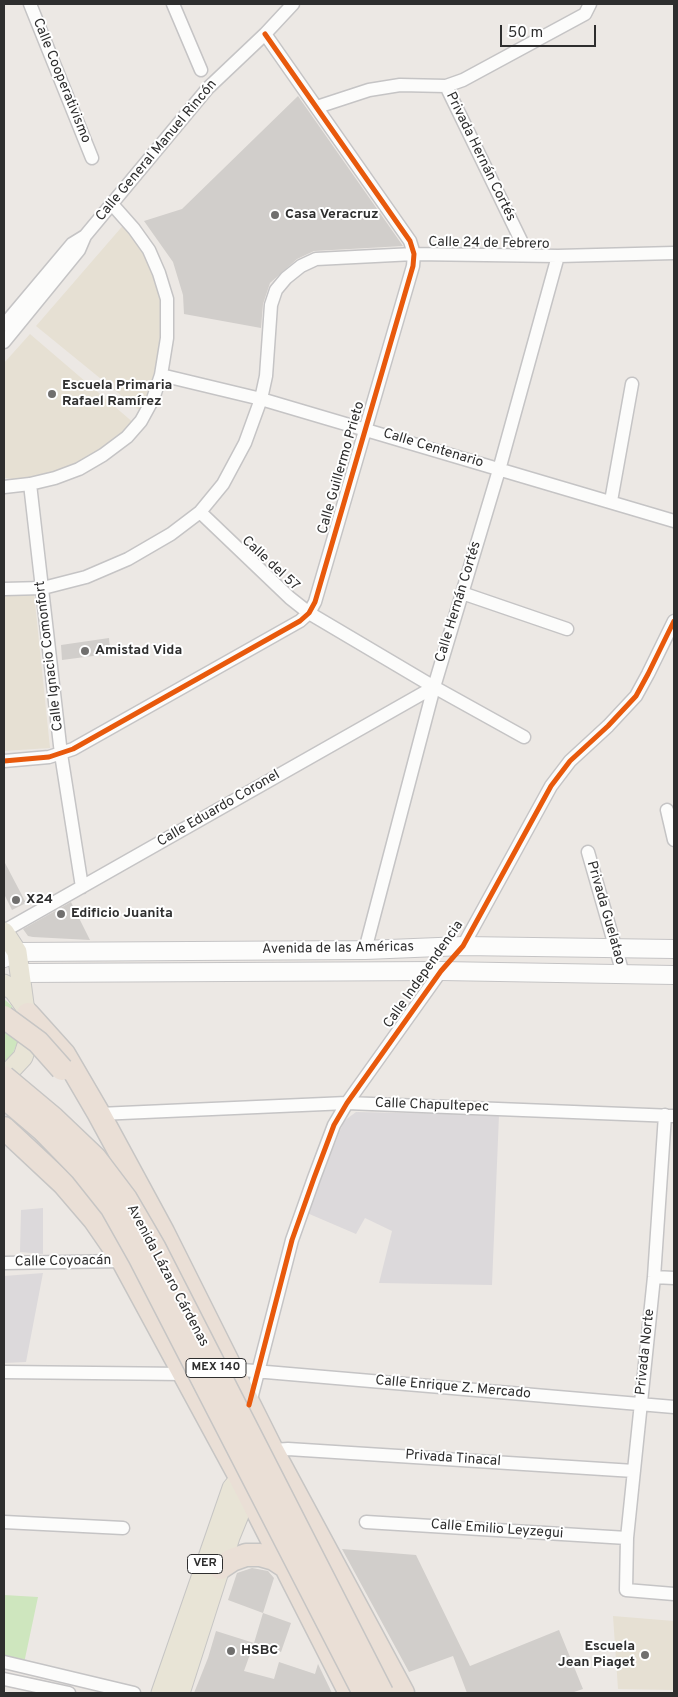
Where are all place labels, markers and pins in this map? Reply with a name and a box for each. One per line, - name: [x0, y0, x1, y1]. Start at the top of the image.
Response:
- place label: Casa Veracruz: [285, 207, 379, 223]
- marker: Casa Veracruz: [269, 209, 281, 221]
- place label: Escuela Primaria Rafael Ramírez: [62, 378, 172, 411]
- marker: Escuela Primaria Rafael Ramírez: [46, 388, 58, 400]
- place label: Amistad Vida: [95, 643, 182, 659]
- marker: Amistad Vida: [79, 645, 91, 657]
- place label: X24: [26, 892, 53, 908]
- marker: X24: [10, 894, 22, 906]
- place label: Edificio Juanita: [71, 906, 173, 922]
- marker: Edificio Juanita: [55, 908, 67, 920]
- place label: Escuela Jean Piaget: [558, 1639, 635, 1671]
- place label: HSBC: [241, 1643, 278, 1659]
- marker: HSBC: [225, 1645, 237, 1657]
- marker: Escuela Jean Piaget: [639, 1649, 651, 1661]

